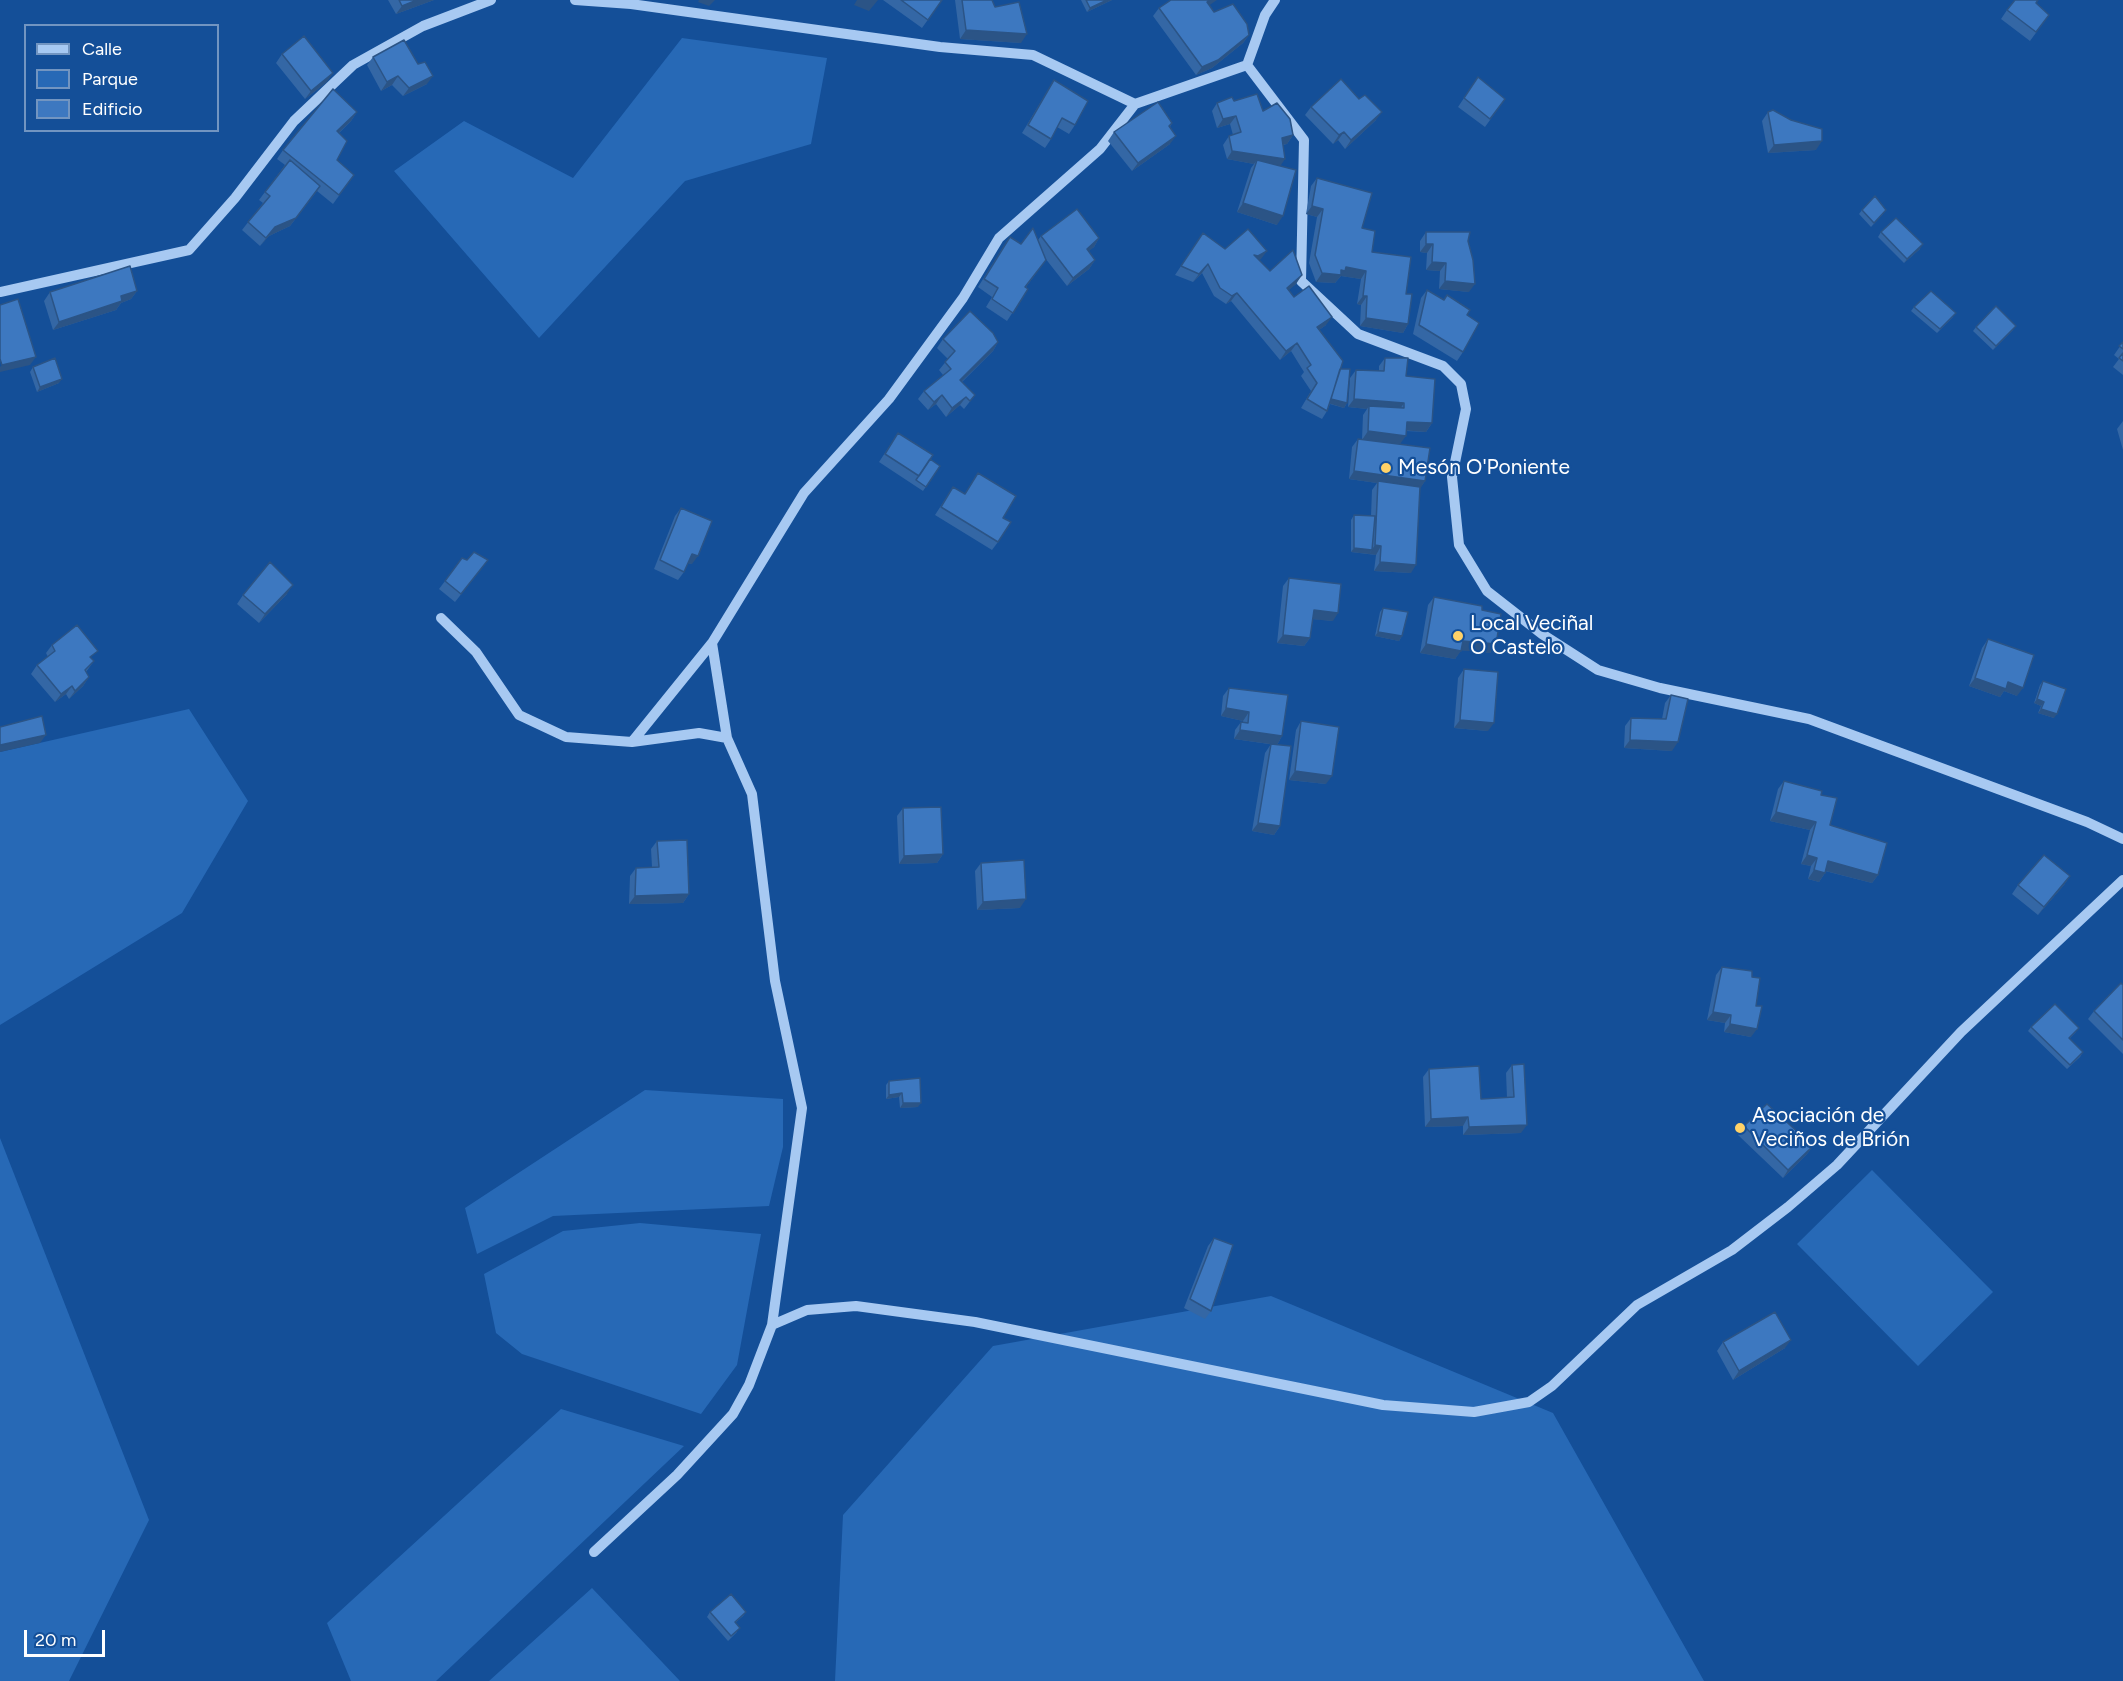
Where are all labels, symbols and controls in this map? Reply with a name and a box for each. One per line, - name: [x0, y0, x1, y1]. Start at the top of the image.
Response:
- legend: [24, 24, 219, 132]
- text: Calle: [82, 38, 122, 60]
- text: Parque: [82, 68, 138, 90]
- text: Edificio: [82, 98, 143, 120]
- place label: Mesón O'Poniente: [1398, 455, 1570, 481]
- marker: Mesón O'Poniente: [1379, 461, 1393, 475]
- place label: Local Veciñal O Castelo: [1470, 611, 1593, 661]
- marker: Local Veciñal O Castelo: [1451, 629, 1465, 643]
- place label: Asociación de Veciños de Brión: [1752, 1103, 1910, 1153]
- marker: Asociación de Veciños de Brión: [1733, 1121, 1747, 1135]
- scale bar: [27, 1618, 108, 1656]
- text: 20 m: [35, 1629, 76, 1651]

